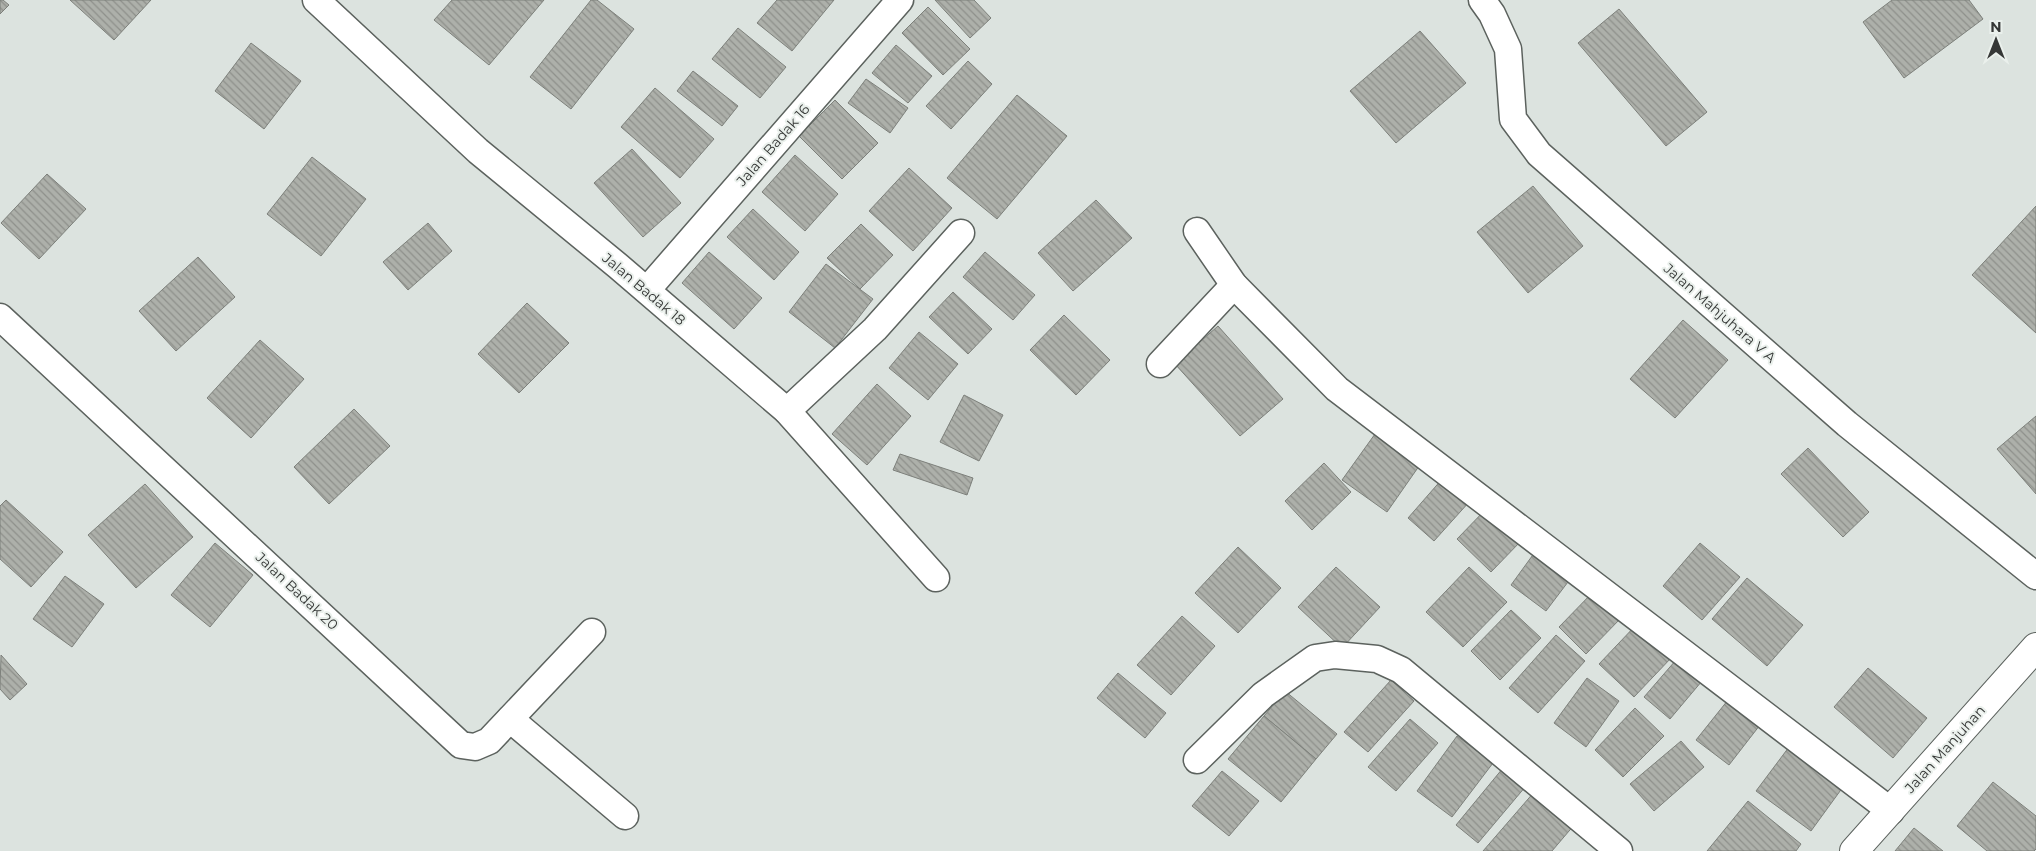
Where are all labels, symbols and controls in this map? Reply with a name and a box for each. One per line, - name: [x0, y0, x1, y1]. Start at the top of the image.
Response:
- north arrow: [1971, 15, 2021, 65]
- text: N: [1990, 18, 2002, 36]
- street label: Jalan Badak 16: [732, 100, 814, 190]
- street label: Jalan Badak 18: [598, 248, 689, 329]
- street label: Jalan Mahjuhara V A: [1659, 259, 1781, 367]
- street label: Jalan Badak 20: [251, 548, 342, 634]
- street label: Jalan Manjuhan: [1900, 701, 1989, 797]

